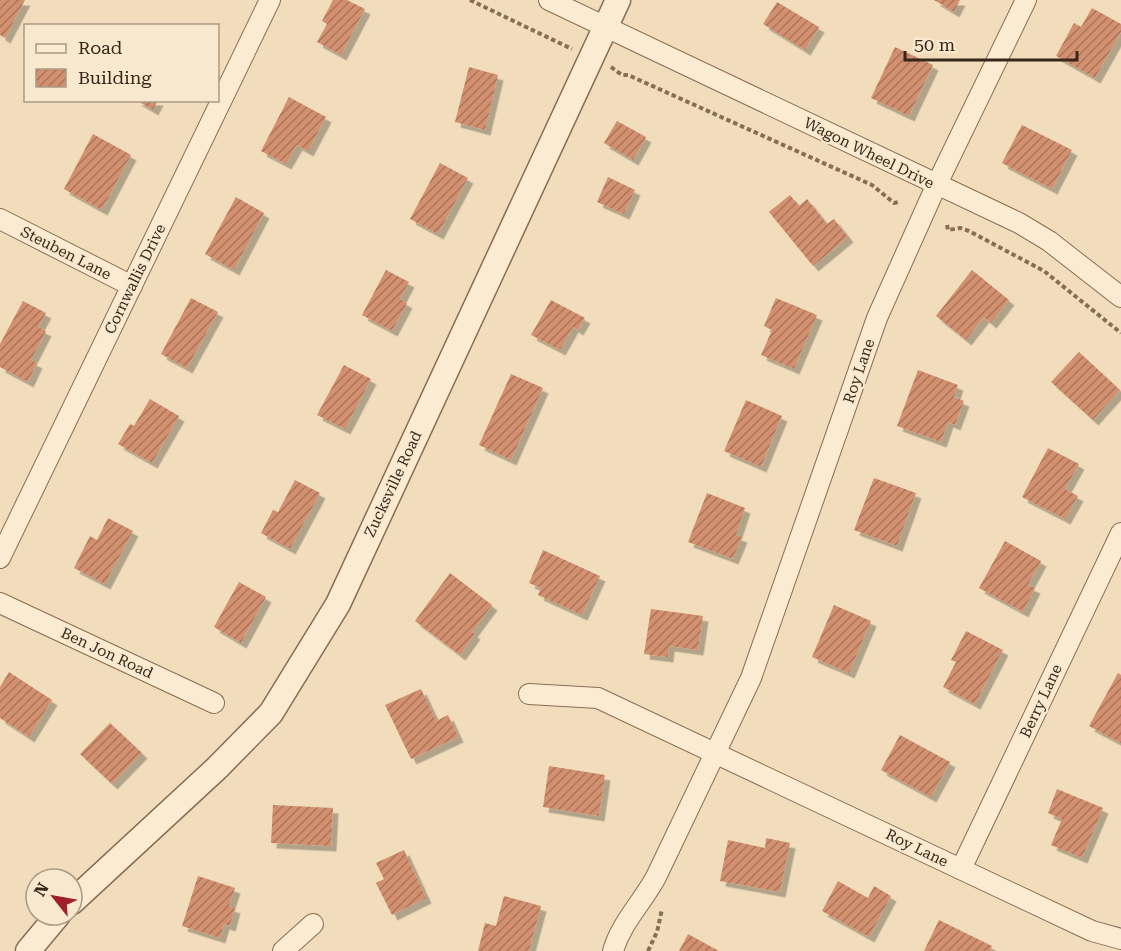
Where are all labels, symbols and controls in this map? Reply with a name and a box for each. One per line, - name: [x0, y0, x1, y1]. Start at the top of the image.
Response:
- legend: [24, 24, 219, 102]
- scale bar: [905, 24, 1078, 62]
- text: 50 m: [914, 34, 955, 55]
- text: Road: [78, 37, 123, 58]
- text: Building: [78, 67, 152, 88]
- street label: Wagon Wheel Drive: [801, 114, 937, 192]
- street label: Cornwallis Drive: [101, 221, 169, 337]
- street label: Steuben Lane: [18, 222, 114, 284]
- street label: Roy Lane: [840, 336, 878, 406]
- street label: Zucksville Road: [361, 428, 426, 540]
- street label: Ben Jon Road: [58, 624, 156, 682]
- street label: Berry Lane: [1016, 661, 1066, 741]
- street label: Roy Lane: [883, 825, 951, 871]
- north arrow: [24, 867, 84, 927]
- text: N: [30, 879, 53, 900]

